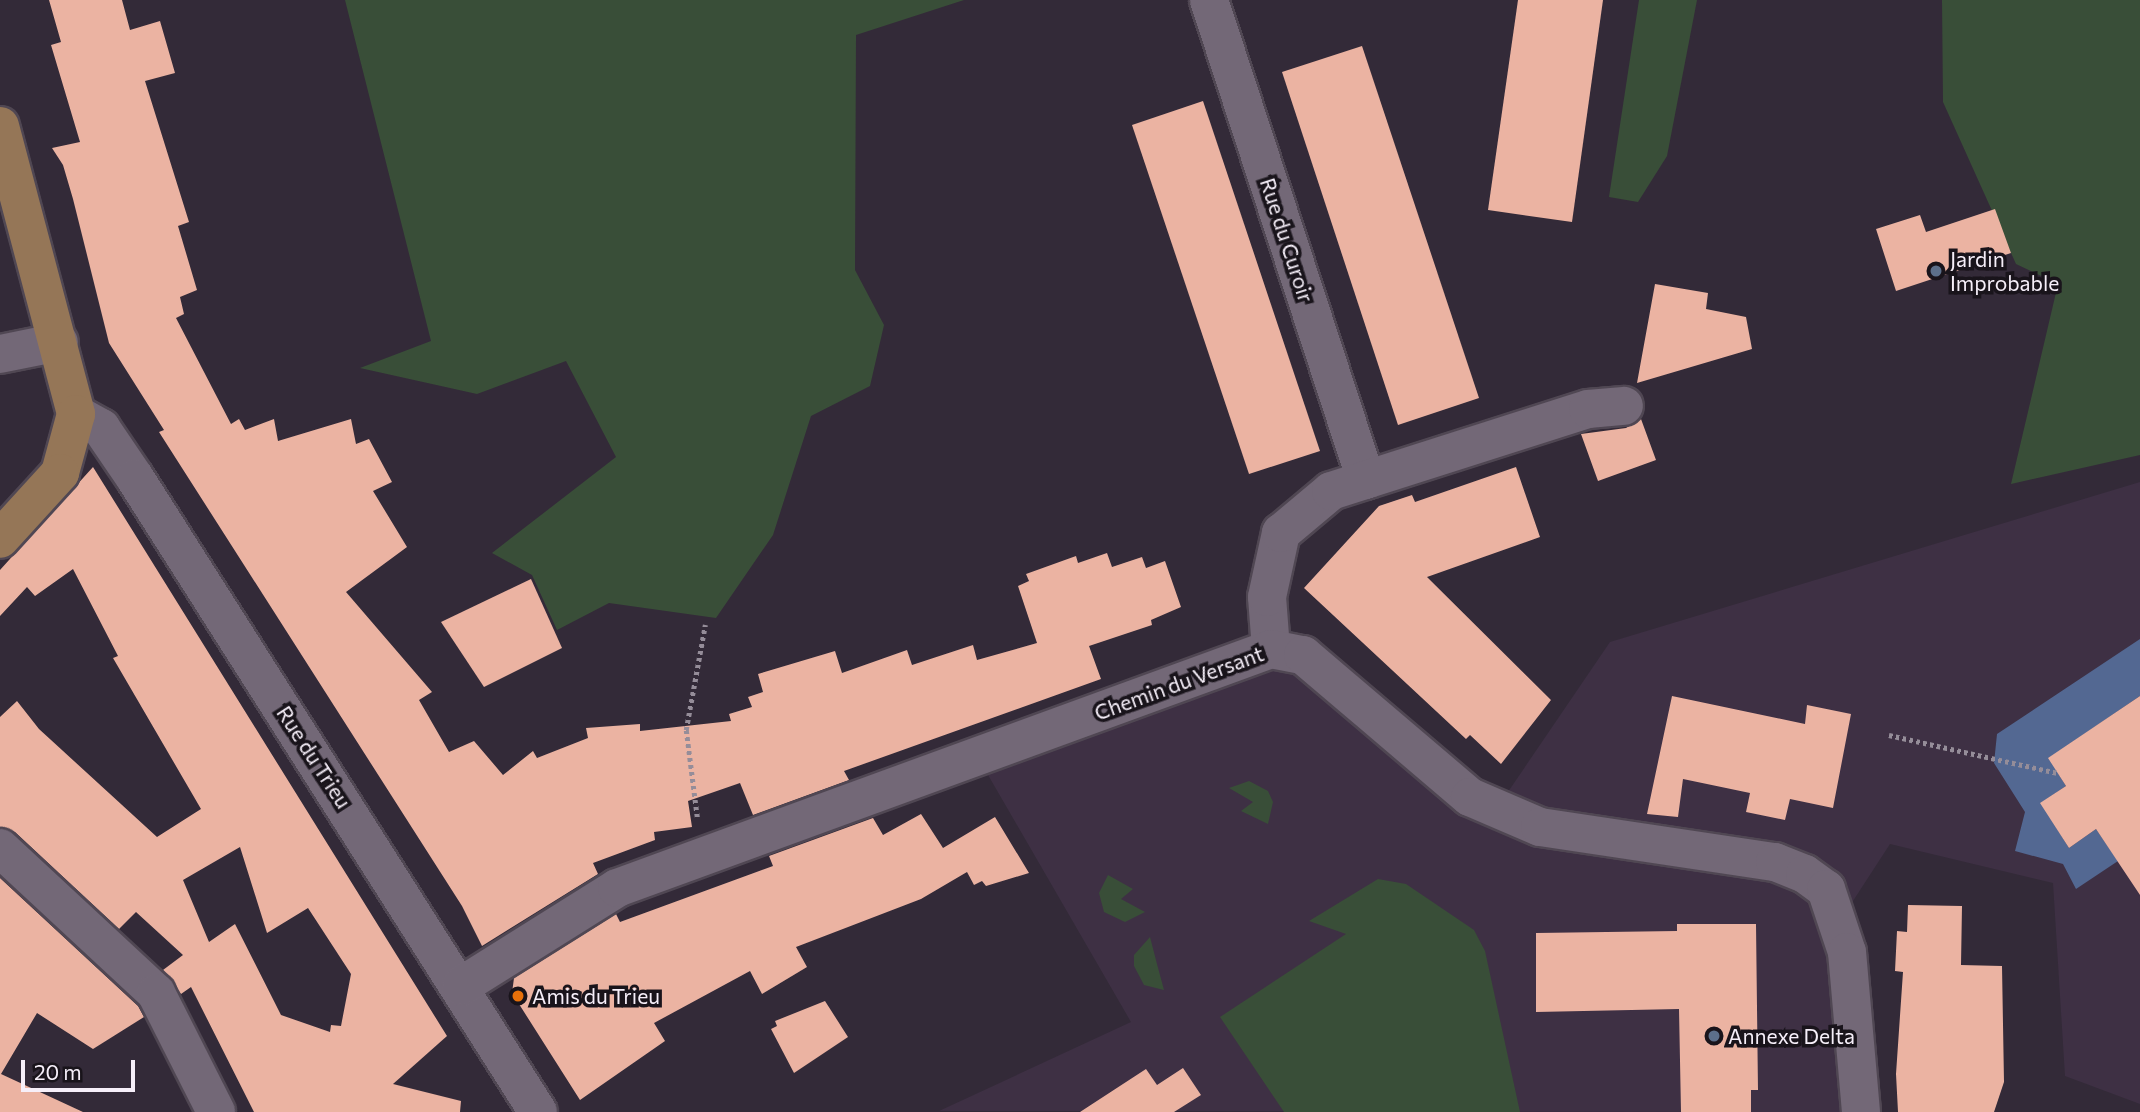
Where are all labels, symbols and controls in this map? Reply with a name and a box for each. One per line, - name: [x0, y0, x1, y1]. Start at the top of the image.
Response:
- street label: Rue du Curoir: [1255, 175, 1319, 305]
- place label: Jardin Improbable: [1950, 246, 2059, 296]
- marker: Jardin Improbable: [1928, 263, 1944, 279]
- street label: Chemin du Versant: [1091, 641, 1267, 725]
- street label: Rue du Trieu: [272, 701, 356, 813]
- place label: Amis du Trieu: [532, 983, 660, 1009]
- marker: Amis du Trieu: [510, 988, 526, 1004]
- place label: Annexe Delta: [1728, 1023, 1855, 1049]
- marker: Annexe Delta: [1706, 1028, 1722, 1044]
- scale bar: [24, 1046, 138, 1090]
- text: 20 m: [34, 1059, 82, 1084]

